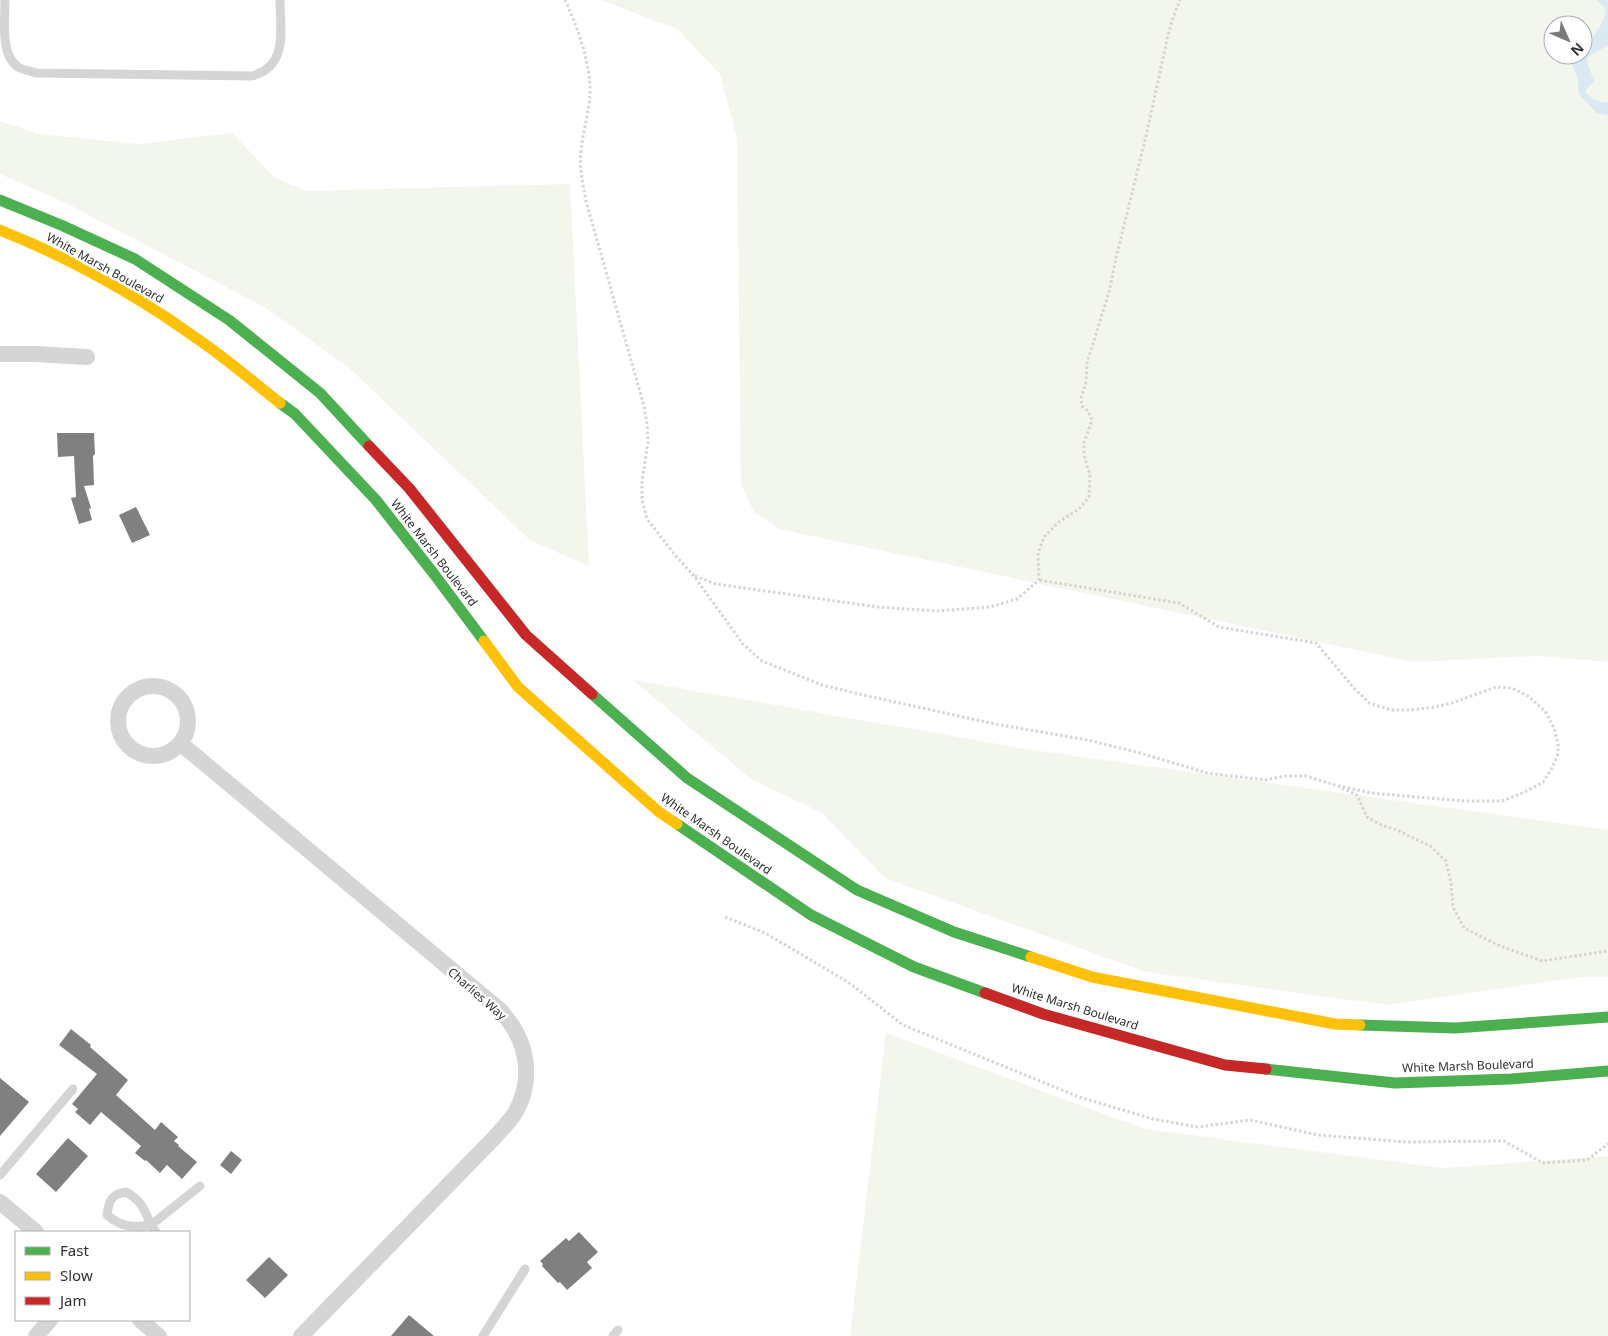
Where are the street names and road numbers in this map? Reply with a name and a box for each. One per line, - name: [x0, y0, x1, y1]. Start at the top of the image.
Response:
- street label: White Marsh Boulevard: [43, 228, 167, 307]
- street label: White Marsh Boulevard: [387, 496, 482, 610]
- street label: White Marsh Boulevard: [657, 789, 775, 878]
- street label: Charlies Way: [444, 963, 511, 1024]
- street label: White Marsh Boulevard: [1010, 979, 1141, 1034]
- street label: White Marsh Boulevard: [1402, 1055, 1534, 1076]

